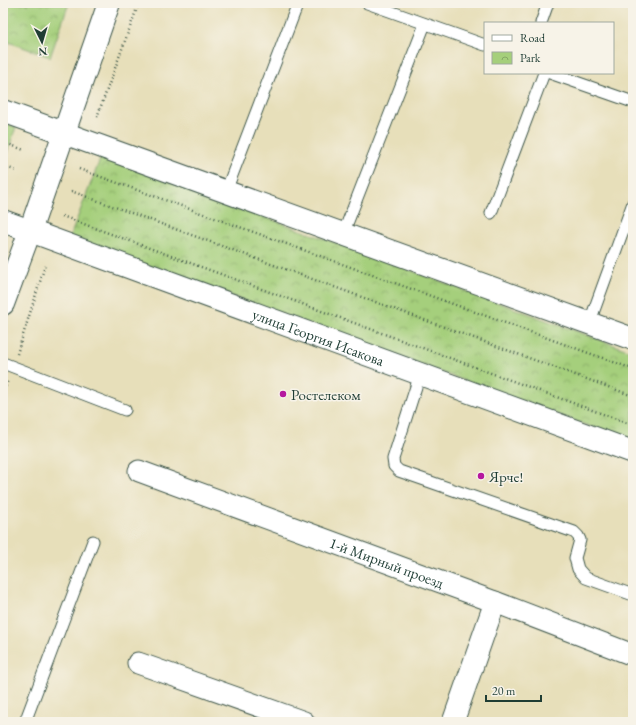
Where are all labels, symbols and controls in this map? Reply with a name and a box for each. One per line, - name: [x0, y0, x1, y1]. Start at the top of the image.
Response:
- north arrow: [22, 22, 62, 62]
- legend: [484, 22, 614, 74]
- text: Road: [520, 30, 546, 46]
- text: N: [38, 45, 48, 59]
- text: Park: [520, 50, 541, 66]
- street label: улица Георгия Исакова: [250, 304, 387, 370]
- place label: Ростелеком: [291, 385, 361, 404]
- marker: Ростелеком: [278, 389, 288, 399]
- place label: Ярче!: [488, 467, 523, 486]
- marker: Ярче!: [476, 471, 486, 481]
- street label: 1-й Мирный проезд: [327, 532, 447, 592]
- scale bar: [486, 677, 541, 703]
- text: 20 m: [492, 683, 516, 699]

